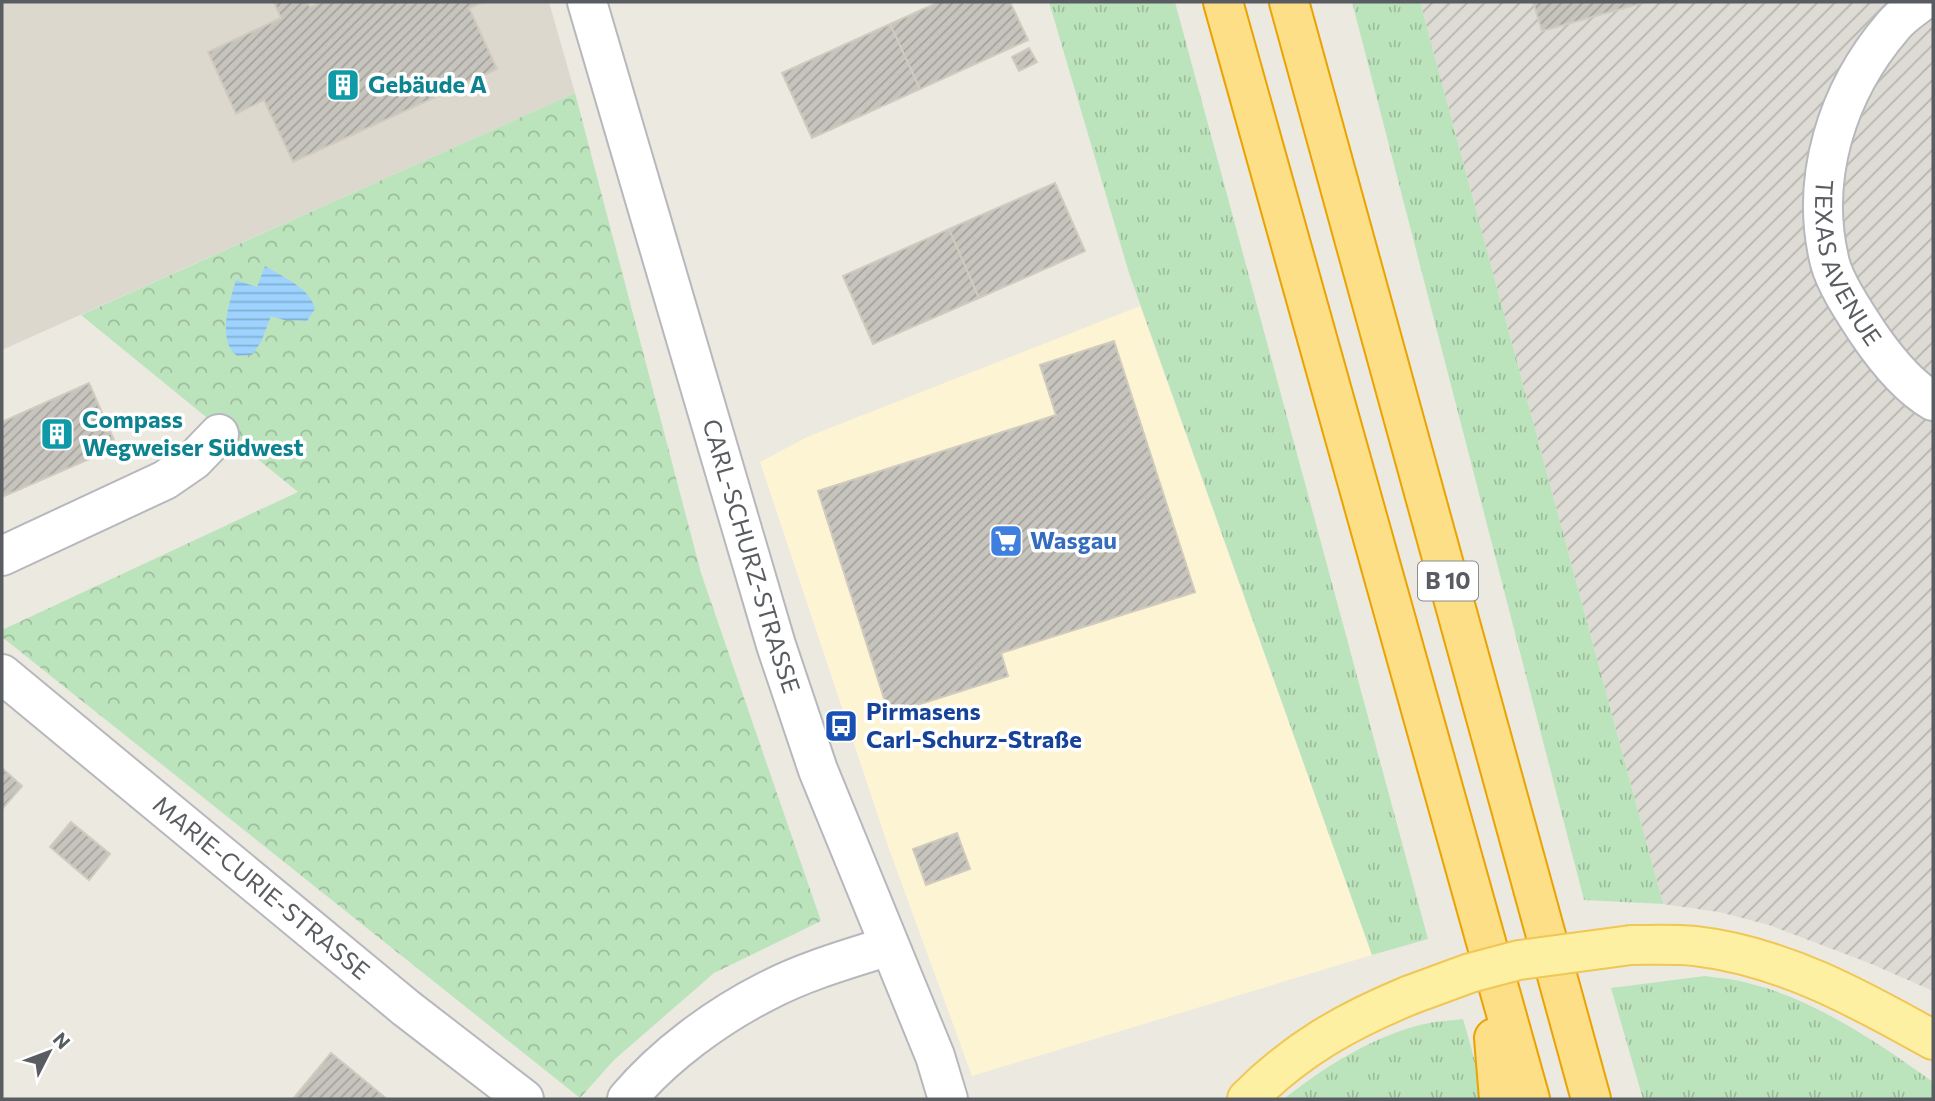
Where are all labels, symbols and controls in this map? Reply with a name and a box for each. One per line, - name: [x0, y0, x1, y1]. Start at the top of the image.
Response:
- building icon: Gebäude A: [324, 66, 362, 104]
- place label: Gebäude A: [368, 69, 487, 98]
- street label: TEXAS AVENUE: [1810, 179, 1888, 351]
- place label: Compass Wegweiser Südwest: [82, 404, 304, 461]
- building icon: Compass Wegweiser Südwest: [38, 415, 76, 453]
- street label: CARL-SCHURZ-STRASSE: [697, 416, 807, 697]
- supermarket icon: Wasgau: [987, 522, 1025, 560]
- place label: Wasgau: [1030, 525, 1117, 554]
- road number: B 10: [1418, 562, 1478, 600]
- place label: Pirmasens Carl-Schurz-Straße: [866, 696, 1082, 753]
- bus stop icon: Pirmasens Carl-Schurz-Straße: [822, 707, 860, 745]
- street label: MARIE-CURIE-STRASSE: [148, 789, 376, 985]
- north arrow: [14, 1017, 84, 1087]
- text: N: [49, 1027, 75, 1053]

